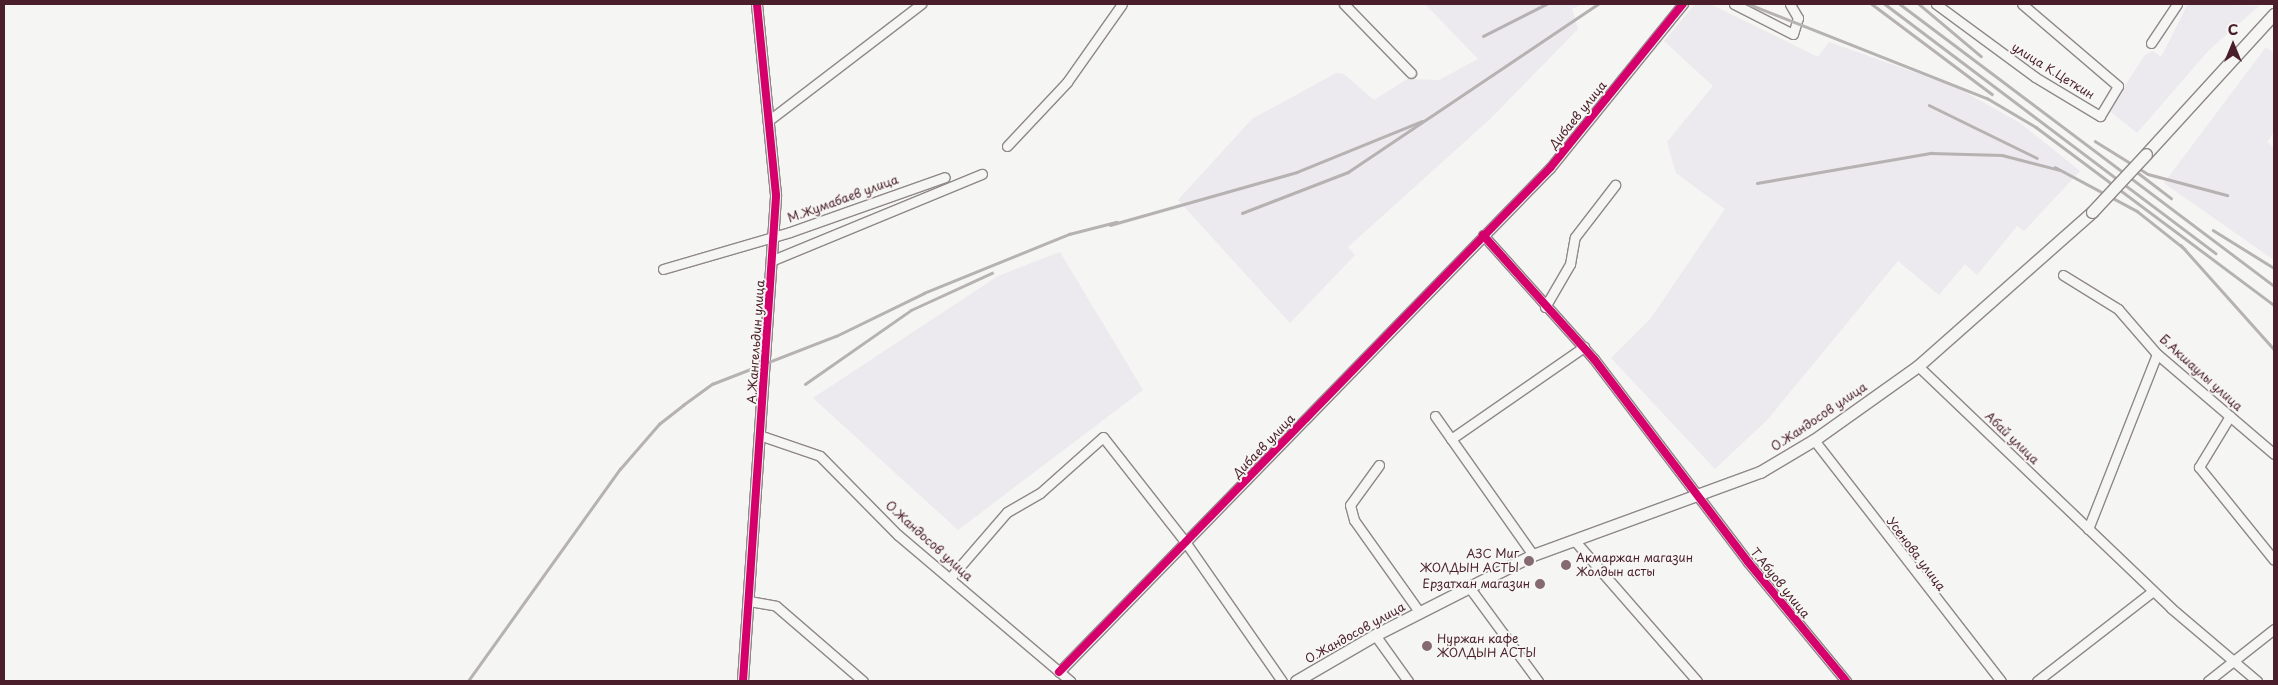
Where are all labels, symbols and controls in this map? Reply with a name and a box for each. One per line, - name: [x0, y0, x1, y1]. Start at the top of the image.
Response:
- text: С: [2228, 19, 2238, 40]
- north arrow: [2208, 20, 2258, 70]
- street label: улица К.Цеткин: [2009, 40, 2097, 102]
- street label: Дибаев улица: [1546, 78, 1610, 152]
- street label: М.Жумабаев улица: [785, 172, 901, 226]
- street label: А.Жангельдин улица: [744, 279, 768, 405]
- street label: Б.Акшаулы улица: [2156, 332, 2246, 414]
- street label: О.Жандосов улица: [1768, 380, 1870, 454]
- street label: Абай улица: [1982, 409, 2042, 467]
- street label: Дибаев улица: [1230, 411, 1298, 481]
- street label: О.Жандосов улица: [882, 498, 976, 584]
- street label: Усенова улица: [1883, 514, 1949, 594]
- street label: Т.Абуов улица: [1747, 545, 1813, 621]
- place label: АЗС Миг ЖОЛДЫН АСТЫ: [1420, 547, 1519, 575]
- place label: Акмаржан магазин Жолдын асты: [1576, 551, 1694, 579]
- marker: АЗС Миг ЖОЛДЫН АСТЫ: [1523, 555, 1535, 567]
- marker: Акмаржан магазин Жолдын асты: [1560, 559, 1572, 571]
- place label: Ерзатхан магазин: [1422, 577, 1530, 591]
- marker: Ерзатхан магазин: [1534, 578, 1546, 590]
- street label: О.Жандосов улица: [1302, 599, 1408, 667]
- place label: Нуржан кафе ЖОЛДЫН АСТЫ: [1437, 632, 1536, 660]
- marker: Нуржан кафе ЖОЛДЫН АСТЫ: [1421, 640, 1433, 652]

